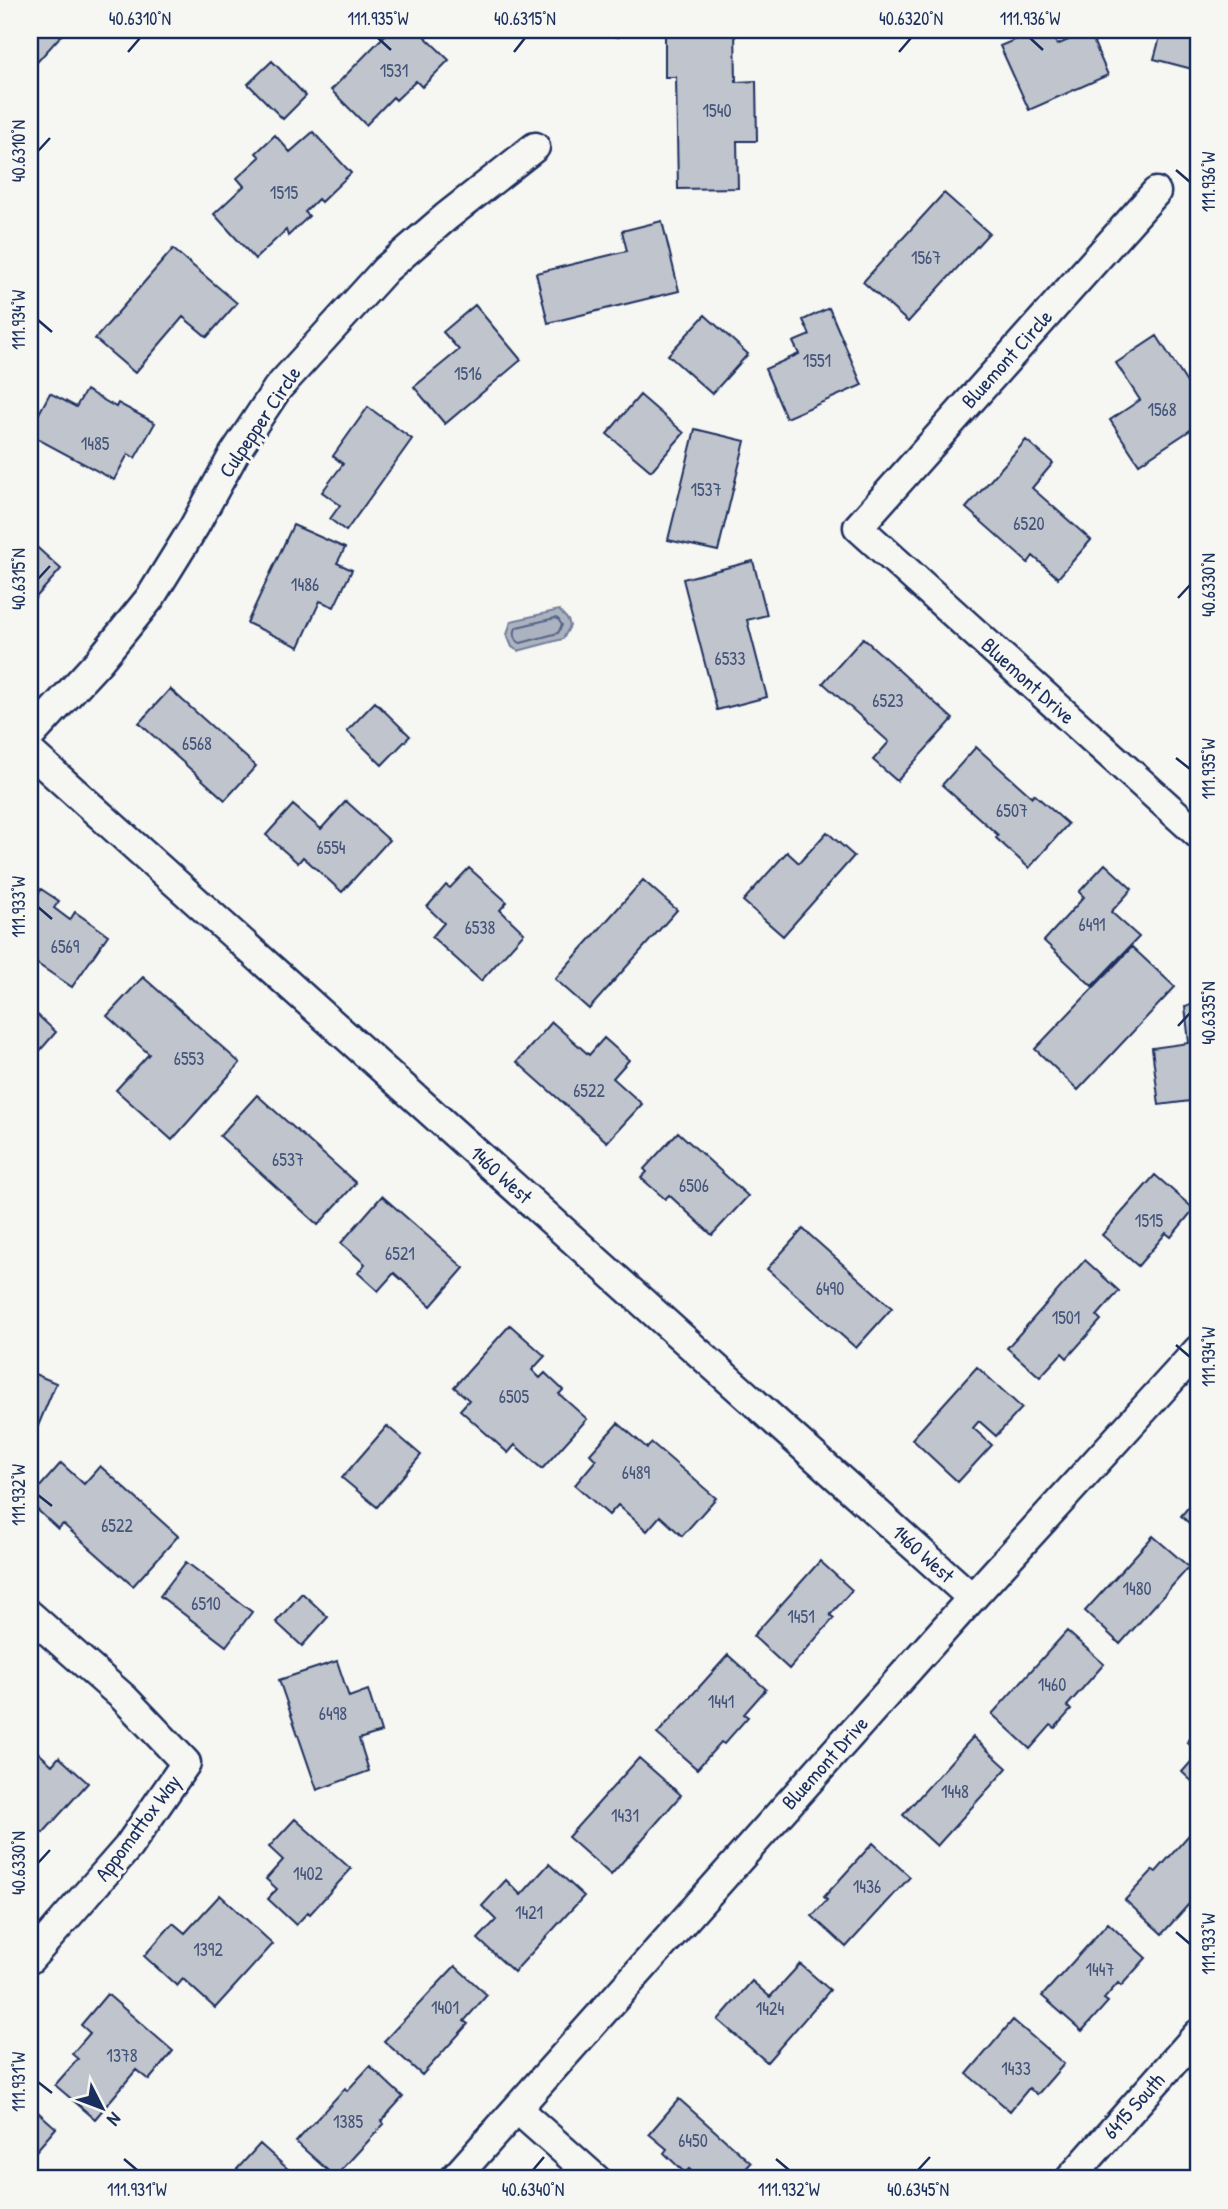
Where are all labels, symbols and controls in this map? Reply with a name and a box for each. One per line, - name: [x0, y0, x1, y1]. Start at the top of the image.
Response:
- text: 40.6310°N: [109, 6, 171, 31]
- text: 111.935°W: [347, 6, 409, 31]
- text: 40.6315°N: [494, 6, 556, 31]
- text: 40.6320°N: [879, 6, 943, 31]
- text: 111.936°W: [1000, 6, 1060, 31]
- house number: 1531: [380, 58, 408, 83]
- house number: 1540: [703, 98, 731, 123]
- text: 40.6310°N: [6, 120, 31, 182]
- text: 111.936°W: [1196, 152, 1221, 212]
- house number: 1515: [270, 180, 299, 205]
- house number: 1567: [911, 245, 941, 270]
- text: 111.934°W: [6, 290, 31, 350]
- street label: Bluemont Circle: [954, 303, 1059, 414]
- house number: 1551: [803, 348, 831, 373]
- street label: Culpepper Circle: [212, 360, 308, 483]
- house number: 1516: [454, 361, 482, 386]
- house number: 1568: [1147, 397, 1177, 422]
- house number: 1485: [81, 431, 110, 456]
- house number: 1537: [690, 477, 722, 502]
- house number: 6520: [1013, 511, 1045, 536]
- text: 40.6315°N: [6, 548, 31, 610]
- text: 40.6330°N: [1196, 553, 1221, 617]
- house number: 1486: [291, 572, 319, 597]
- street label: Bluemont Drive: [975, 631, 1081, 730]
- house number: 6533: [715, 646, 745, 671]
- house number: 6523: [872, 688, 904, 713]
- house number: 6568: [182, 731, 212, 756]
- text: 111.935°W: [1196, 738, 1221, 800]
- house number: 6507: [996, 798, 1028, 823]
- house number: 6554: [316, 835, 346, 860]
- text: 111.933°W: [6, 876, 31, 938]
- house number: 6491: [1078, 912, 1106, 937]
- house number: 6538: [465, 915, 496, 940]
- house number: 6569: [51, 934, 80, 959]
- text: 40.6335°N: [1196, 981, 1221, 1045]
- house number: 6553: [174, 1046, 204, 1071]
- house number: 6522: [573, 1078, 605, 1103]
- street label: 1460 West: [464, 1139, 539, 1211]
- house number: 6537: [272, 1147, 304, 1172]
- house number: 6506: [679, 1173, 709, 1198]
- house number: 1515: [1135, 1208, 1164, 1233]
- house number: 6521: [385, 1241, 415, 1266]
- house number: 6490: [816, 1276, 844, 1301]
- house number: 1501: [1052, 1305, 1080, 1330]
- text: 111.934°W: [1196, 1327, 1221, 1387]
- house number: 6505: [499, 1384, 530, 1409]
- house number: 6489: [622, 1460, 651, 1485]
- text: 111.932°W: [6, 1464, 31, 1526]
- house number: 6522: [101, 1513, 133, 1538]
- street label: 1460 West: [886, 1518, 961, 1590]
- house number: 1480: [1122, 1576, 1152, 1601]
- house number: 6510: [191, 1591, 221, 1616]
- house number: 1451: [787, 1604, 815, 1629]
- house number: 1460: [1038, 1672, 1066, 1697]
- house number: 1441: [708, 1689, 734, 1714]
- house number: 6498: [319, 1701, 347, 1726]
- street label: Bluemont Drive: [775, 1710, 874, 1816]
- street label: Appomattox Way: [88, 1768, 187, 1887]
- house number: 1448: [941, 1779, 969, 1804]
- house number: 1431: [611, 1803, 639, 1828]
- text: 40.6330°N: [6, 1831, 31, 1895]
- house number: 1402: [293, 1861, 323, 1886]
- house number: 1436: [853, 1874, 881, 1899]
- house number: 1421: [515, 1900, 543, 1925]
- text: 111.933°W: [1196, 1913, 1221, 1975]
- house number: 1392: [193, 1937, 223, 1962]
- house number: 1447: [1086, 1957, 1115, 1982]
- house number: 1401: [431, 1995, 459, 2020]
- house number: 1424: [756, 1996, 784, 2021]
- house number: 1378: [106, 2043, 138, 2068]
- text: 111.931°W: [6, 2052, 31, 2112]
- house number: 1433: [1001, 2056, 1031, 2081]
- street label: 6415 South: [1096, 2066, 1171, 2145]
- north arrow: [66, 2072, 136, 2142]
- text: N: [102, 2107, 128, 2132]
- house number: 1385: [333, 2109, 363, 2134]
- house number: 6450: [678, 2128, 708, 2153]
- text: 111.931°W: [107, 2177, 167, 2202]
- text: 40.6340°N: [502, 2177, 564, 2202]
- text: 111.932°W: [758, 2177, 820, 2202]
- text: 40.6345°N: [887, 2177, 949, 2202]

